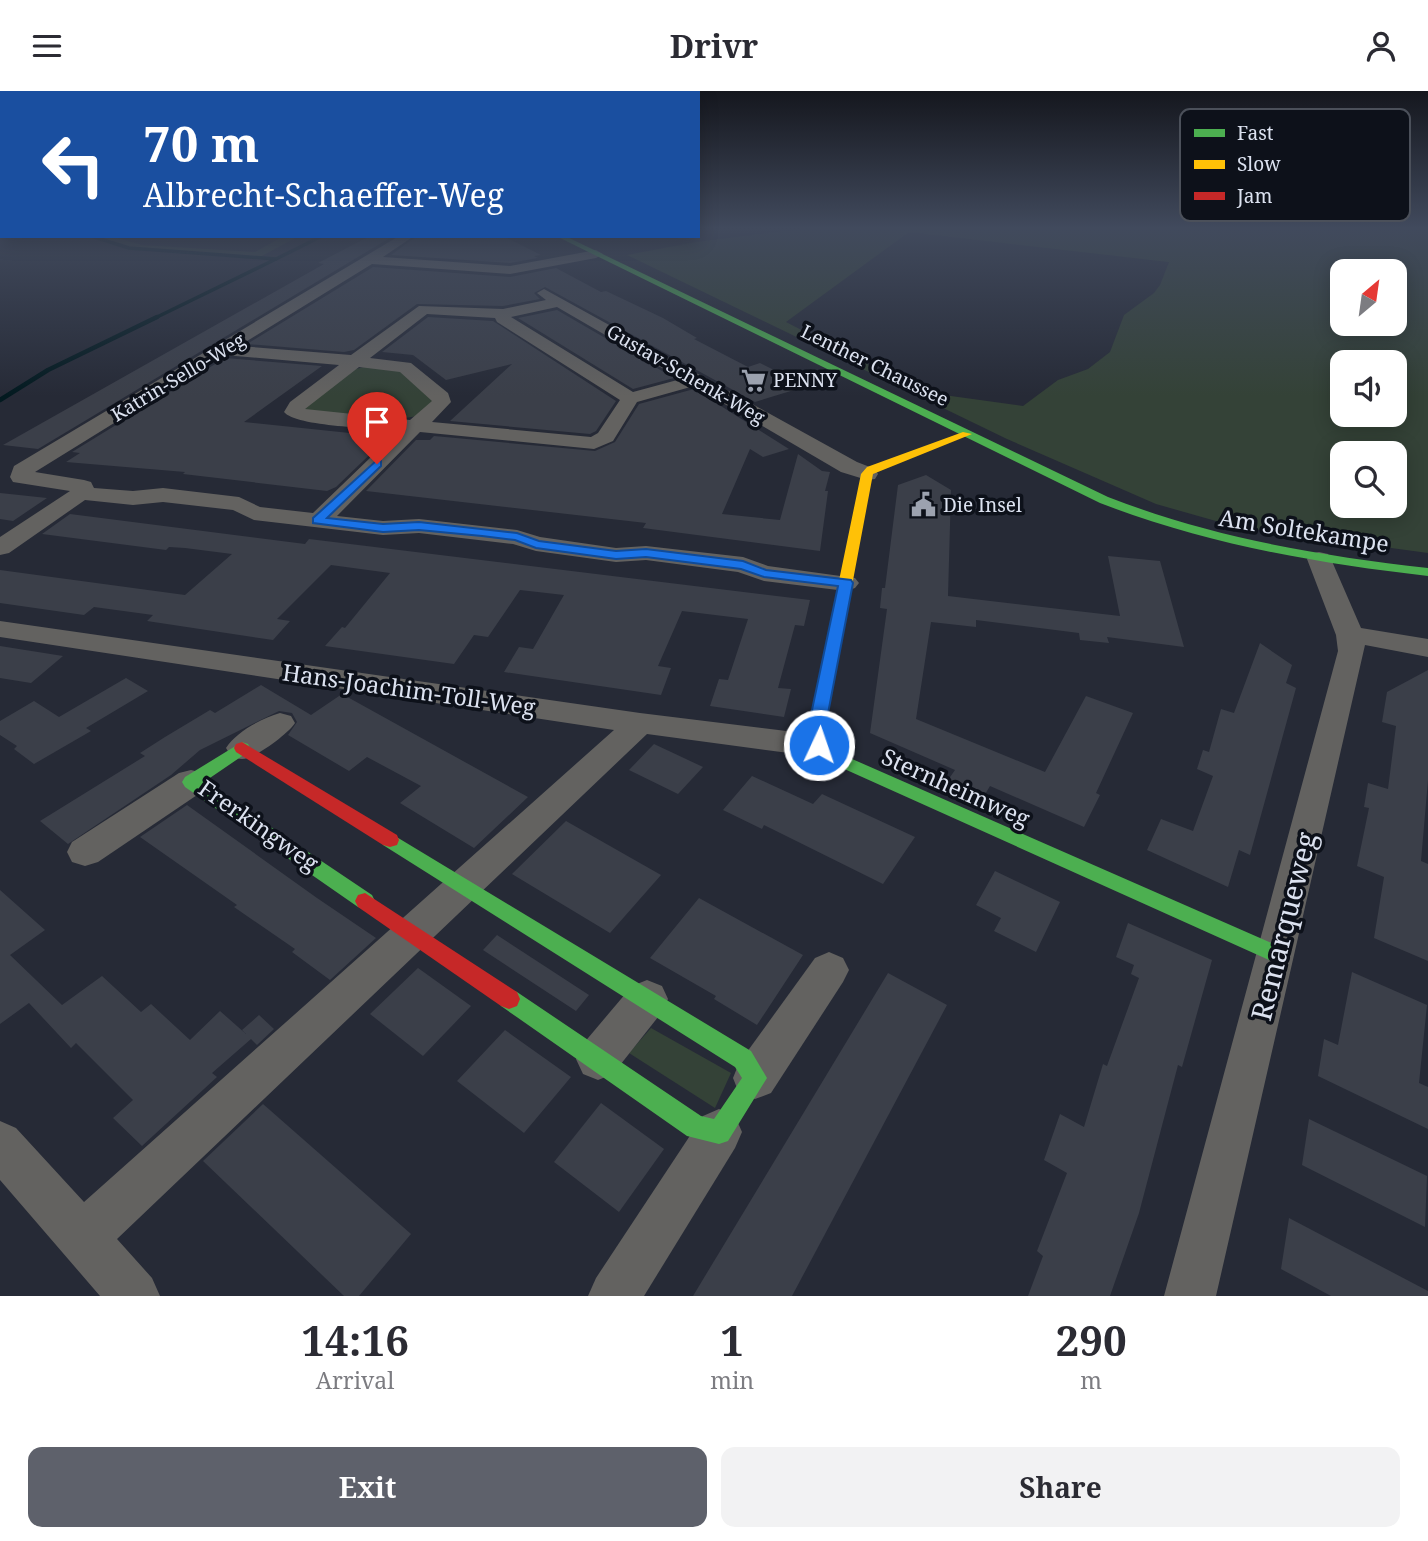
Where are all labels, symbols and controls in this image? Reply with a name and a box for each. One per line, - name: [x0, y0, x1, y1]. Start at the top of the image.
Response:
- text: Drivr: [670, 24, 758, 67]
- icon: menu: [28, 27, 66, 65]
- icon: person: [1362, 27, 1400, 65]
- legend: [1180, 109, 1410, 221]
- text: 70 m: [143, 110, 259, 176]
- icon: left: [28, 119, 119, 210]
- text: Fast: [1237, 120, 1274, 146]
- text: Slow: [1237, 151, 1281, 177]
- text: Albrecht-Schaeffer-Weg: [143, 173, 504, 216]
- text: Jam: [1236, 183, 1272, 209]
- north arrow: [1330, 259, 1407, 336]
- map controls: [1330, 259, 1407, 518]
- street label: Gustav-Schenk-Weg: [602, 318, 770, 430]
- street label: Lenther Chaussee: [797, 318, 953, 412]
- street label: Katrin-Sello-Weg: [106, 327, 250, 427]
- button: sound: [1330, 350, 1407, 427]
- supermarket icon: PENNY: [739, 366, 767, 394]
- place label: PENNY: [773, 367, 837, 393]
- pin: [347, 392, 407, 464]
- icon: arrive: [358, 403, 396, 441]
- button: search: [1330, 441, 1407, 518]
- public building icon: Die Insel: [909, 491, 937, 519]
- place label: Die Insel: [943, 492, 1022, 518]
- street label: Am Soltekampe: [1217, 501, 1391, 559]
- street label: Hans-Joachim-Toll-Weg: [280, 655, 538, 723]
- position arrow: [782, 708, 856, 782]
- street label: Sternheimweg: [877, 740, 1036, 834]
- street label: Frerkingweg: [192, 772, 326, 879]
- street label: Remarqueweg: [1241, 828, 1325, 1024]
- text: 14:16: [301, 1311, 409, 1368]
- text: 1: [720, 1311, 744, 1368]
- text: 290: [1055, 1311, 1127, 1368]
- text: Arrival: [316, 1364, 394, 1396]
- text: min: [710, 1364, 754, 1396]
- text: m: [1080, 1364, 1102, 1396]
- button: Exit: [28, 1447, 707, 1527]
- button: Share: [721, 1447, 1400, 1527]

